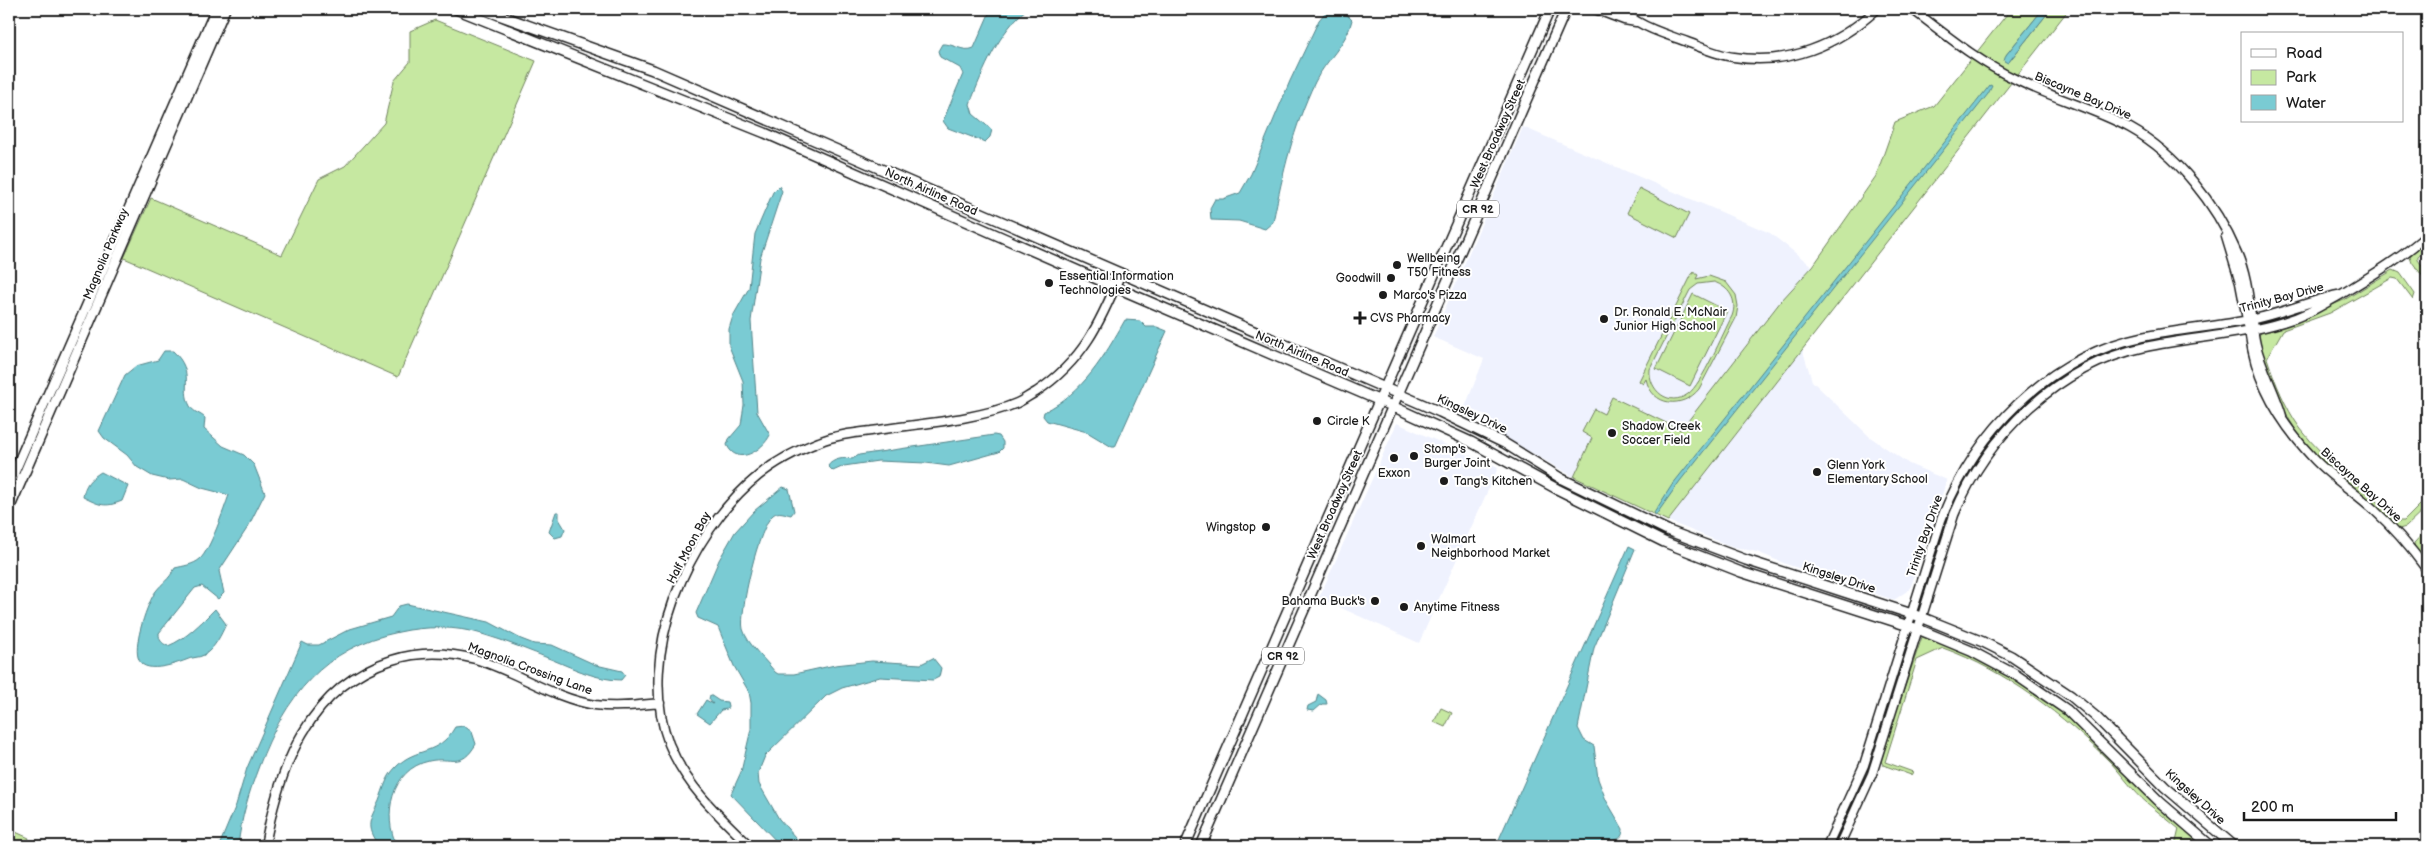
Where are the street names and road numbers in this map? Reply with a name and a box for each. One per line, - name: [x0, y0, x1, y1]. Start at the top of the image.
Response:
- street label: Biscayne Bay Drive: [2032, 69, 2134, 123]
- street label: West Broadway Street: [1467, 77, 1529, 191]
- street label: North Airline Road: [882, 165, 980, 219]
- road number: CR 92: [1457, 200, 1499, 218]
- street label: Magnolia Parkway: [80, 206, 132, 302]
- street label: Trinity Bay Drive: [2239, 280, 2325, 316]
- street label: North Airline Road: [1253, 328, 1351, 380]
- street label: Kingsley Drive: [1434, 391, 1510, 437]
- street label: Biscayne Bay Drive: [2317, 445, 2405, 525]
- street label: West Broadway Street: [1304, 448, 1366, 562]
- street label: Trinity Bay Drive: [1904, 493, 1946, 579]
- street label: Half Moon Bay: [664, 509, 715, 587]
- street label: Kingsley Drive: [1801, 559, 1877, 597]
- street label: Magnolia Crossing Lane: [466, 639, 594, 699]
- road number: CR 92: [1262, 648, 1304, 664]
- street label: Kingsley Drive: [2162, 766, 2228, 828]

